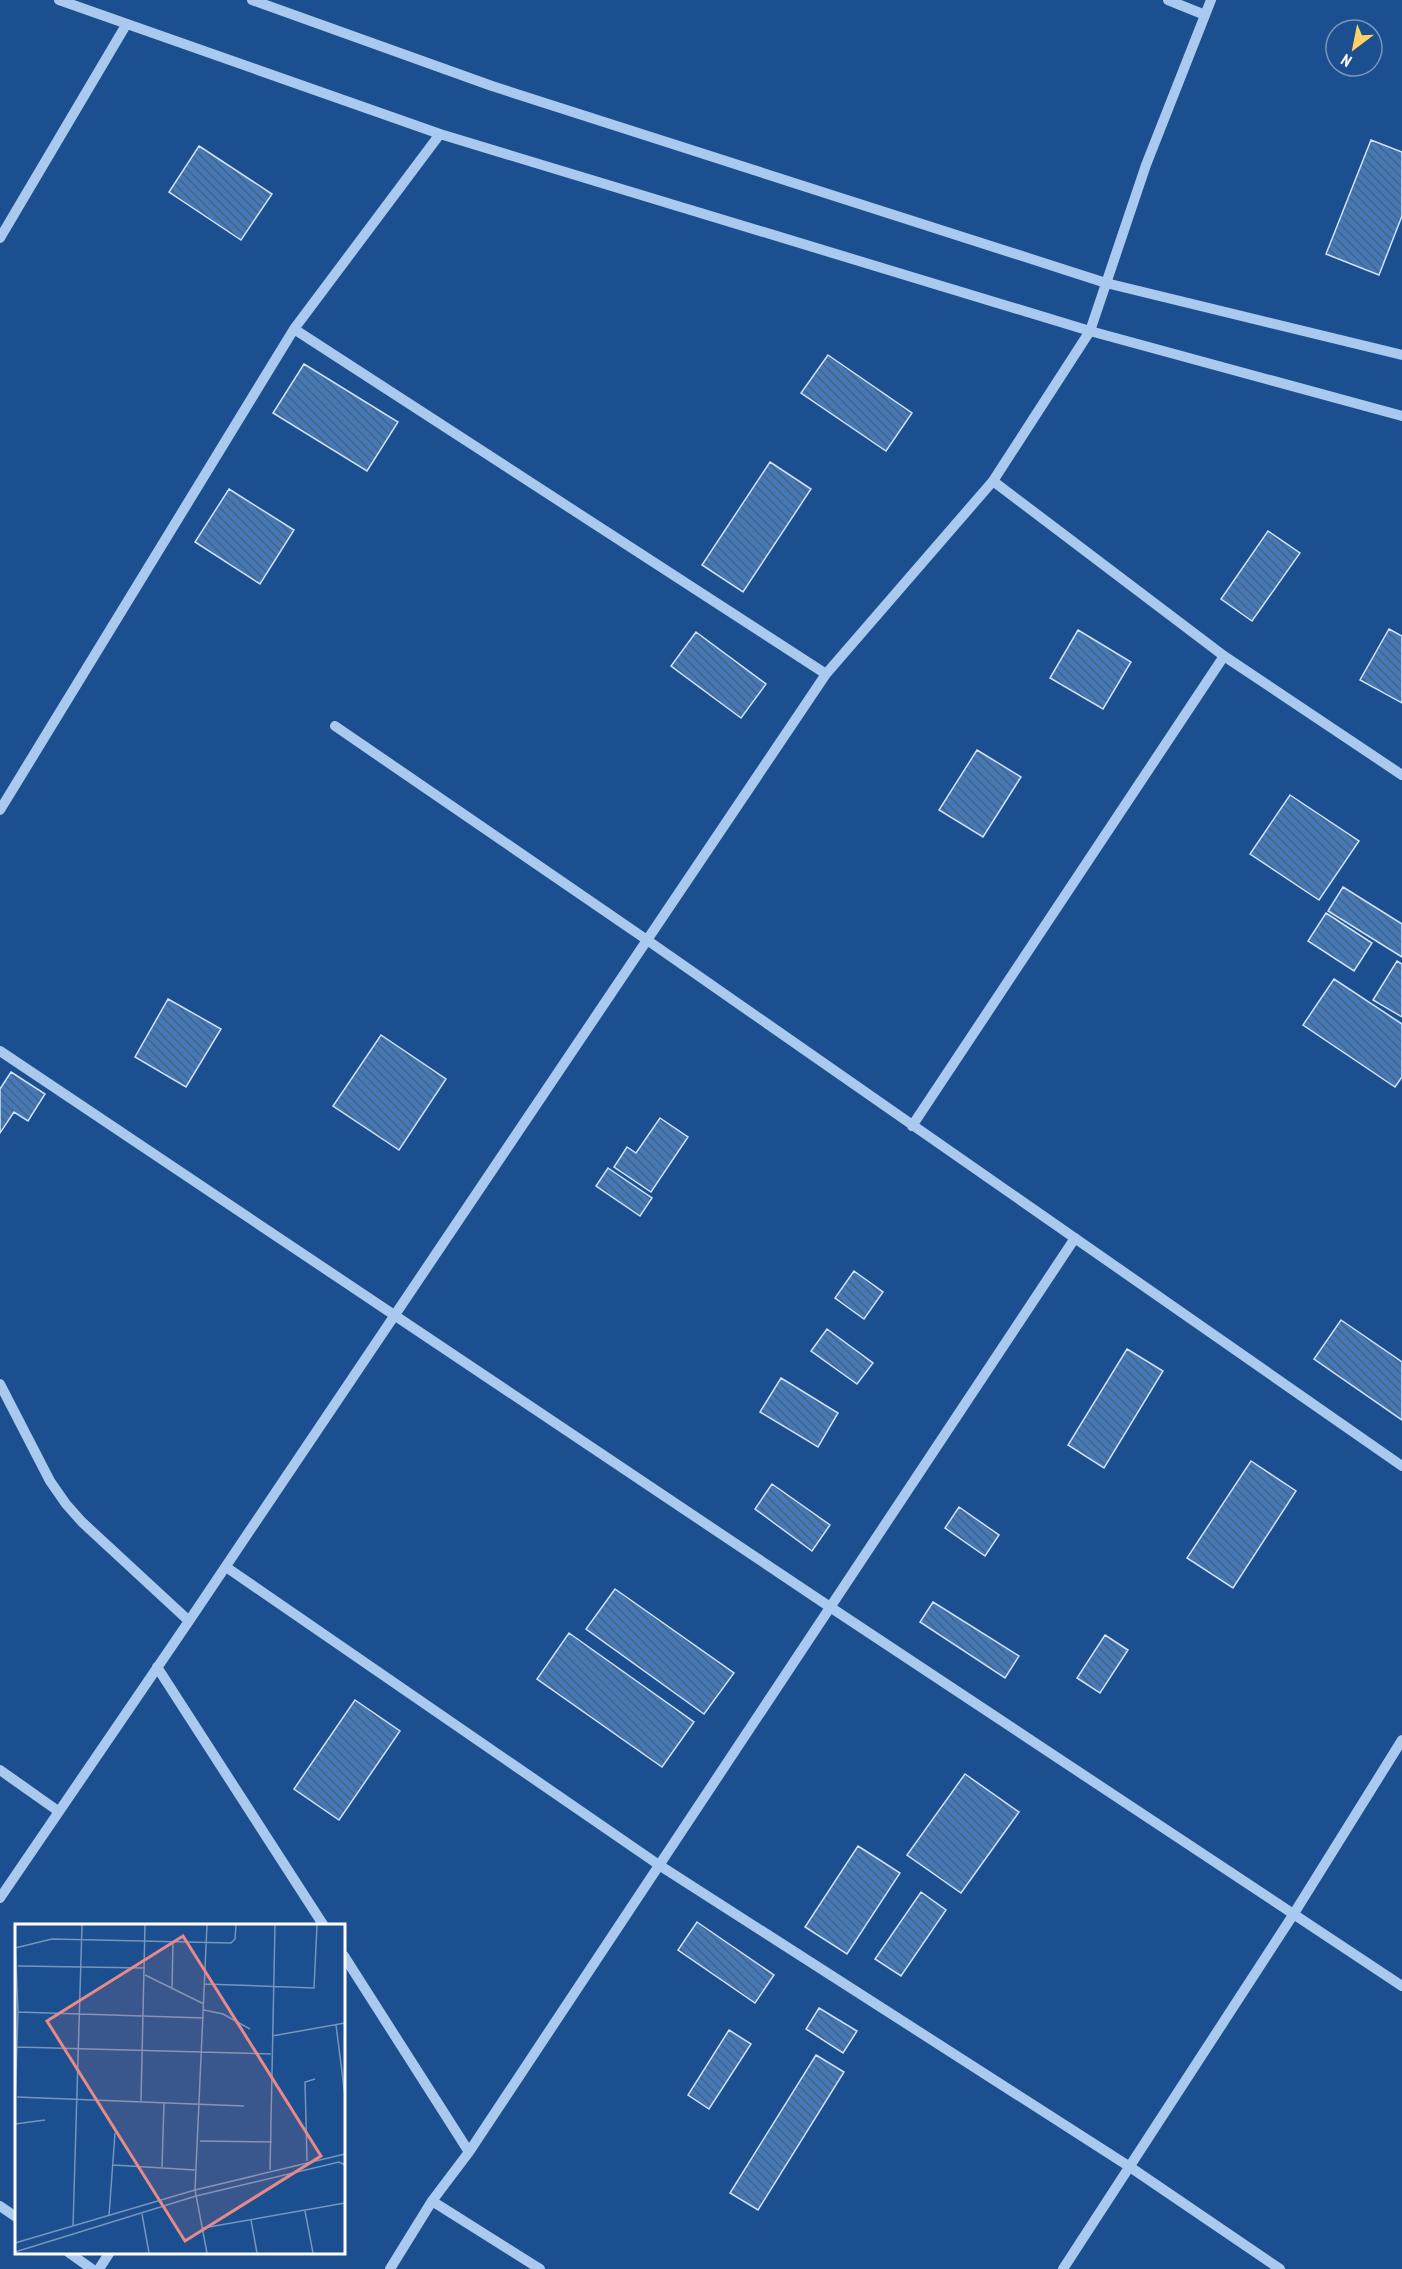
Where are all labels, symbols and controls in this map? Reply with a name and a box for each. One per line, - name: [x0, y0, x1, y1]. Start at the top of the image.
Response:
- north arrow: [1324, 18, 1384, 78]
- text: N: [1337, 50, 1355, 71]
- inset map: [15, 1924, 345, 2254]

